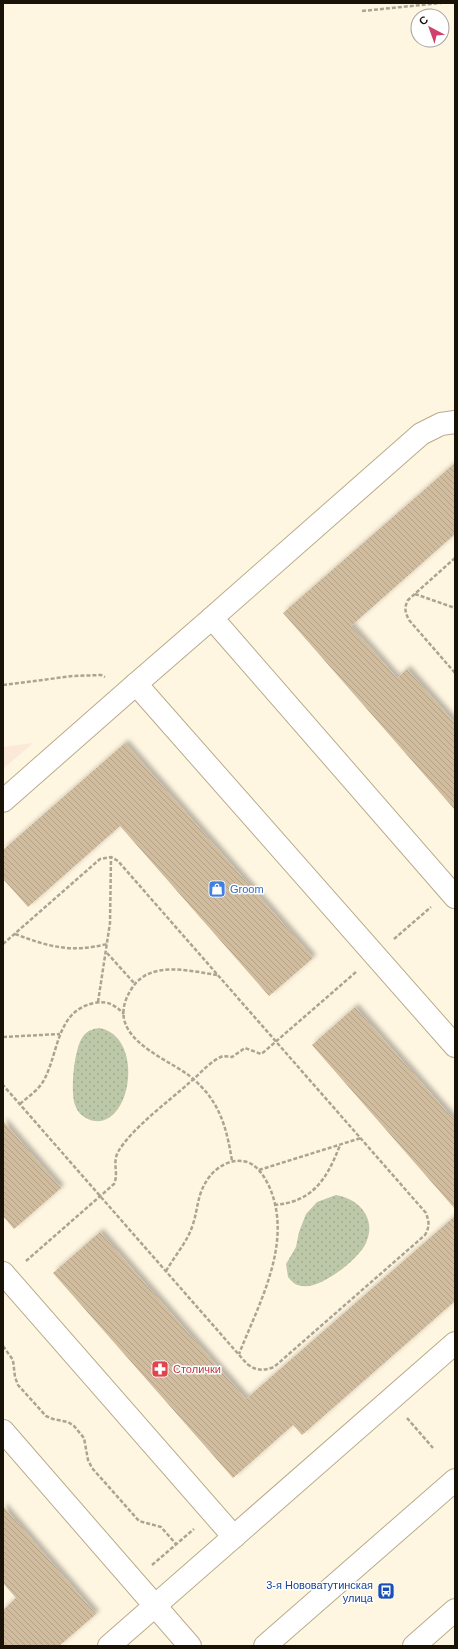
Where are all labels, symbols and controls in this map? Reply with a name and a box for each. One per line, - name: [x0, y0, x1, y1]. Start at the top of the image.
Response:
- north arrow: [410, 8, 450, 48]
- text: С: [417, 13, 430, 28]
- shop icon: Groom: [207, 879, 227, 899]
- place label: Groom: [230, 883, 264, 895]
- pharmacy icon: Столички: [150, 1359, 170, 1379]
- place label: Столички: [173, 1363, 221, 1375]
- place label: 3-я Нововатутинская улица: [266, 1579, 374, 1604]
- bus stop icon: 3-я Нововатутинская улица: [376, 1581, 396, 1601]

